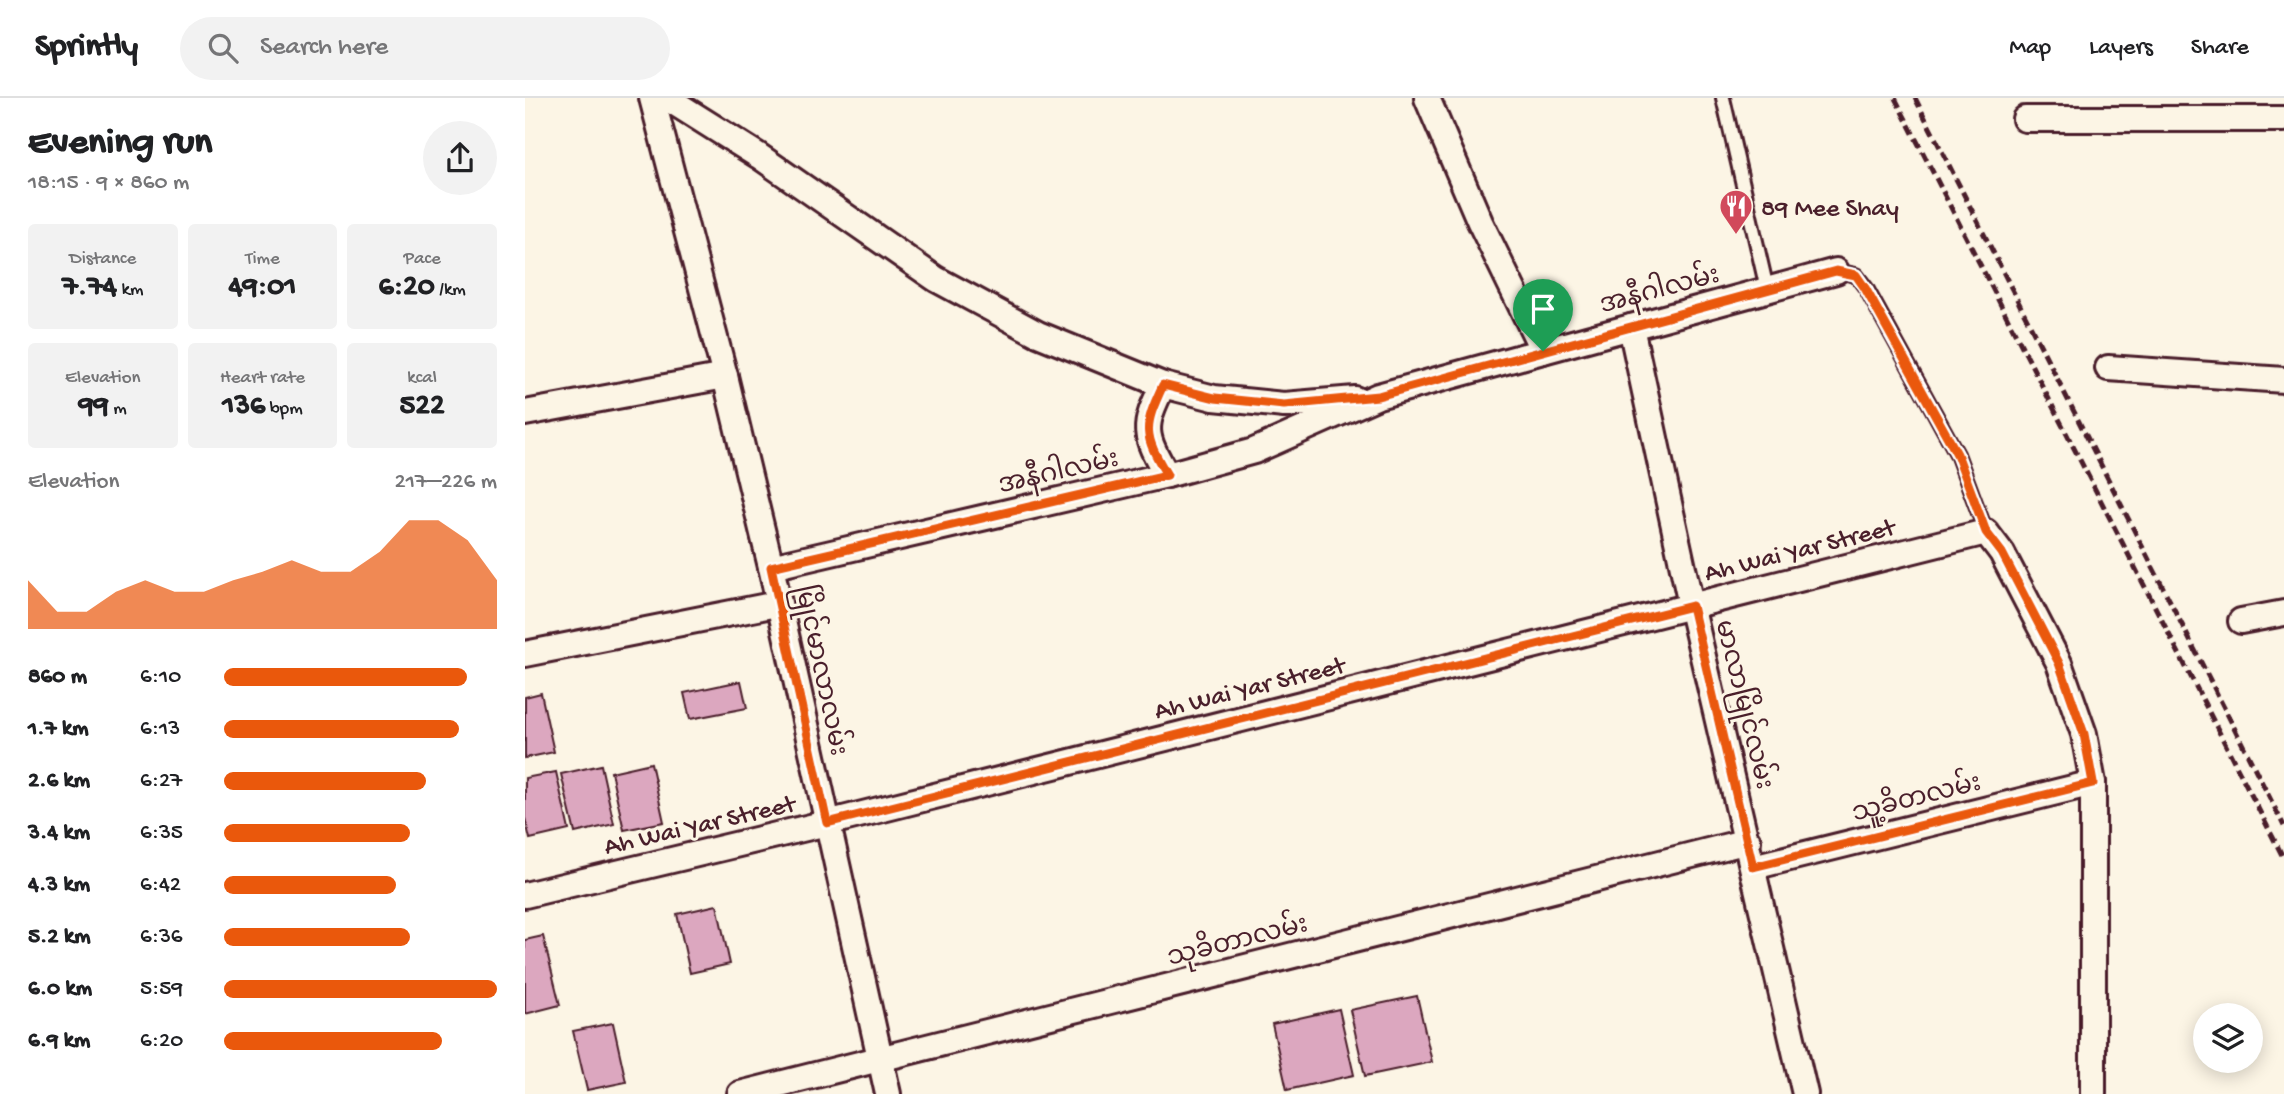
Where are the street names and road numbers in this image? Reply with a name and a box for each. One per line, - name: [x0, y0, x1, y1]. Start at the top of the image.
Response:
- street label: အနီဂါလမ်း: [1595, 256, 1724, 324]
- street label: အနီဂါလမ်း: [994, 440, 1123, 504]
- street label: Ah Wai Yar Street: [1702, 513, 1901, 591]
- street label: မြိုင်မာလာလမ်း: [784, 582, 858, 759]
- street label: မာလာမြိုင်လမ်း: [1705, 616, 1783, 793]
- street label: Ah Wai Yar Street: [1152, 651, 1351, 729]
- street label: သူ့ခိတလမ်း: [1848, 764, 1985, 832]
- street label: Ah Wai Yar Street: [602, 790, 801, 864]
- street label: သုခိတာလမ်း: [1163, 905, 1312, 977]

